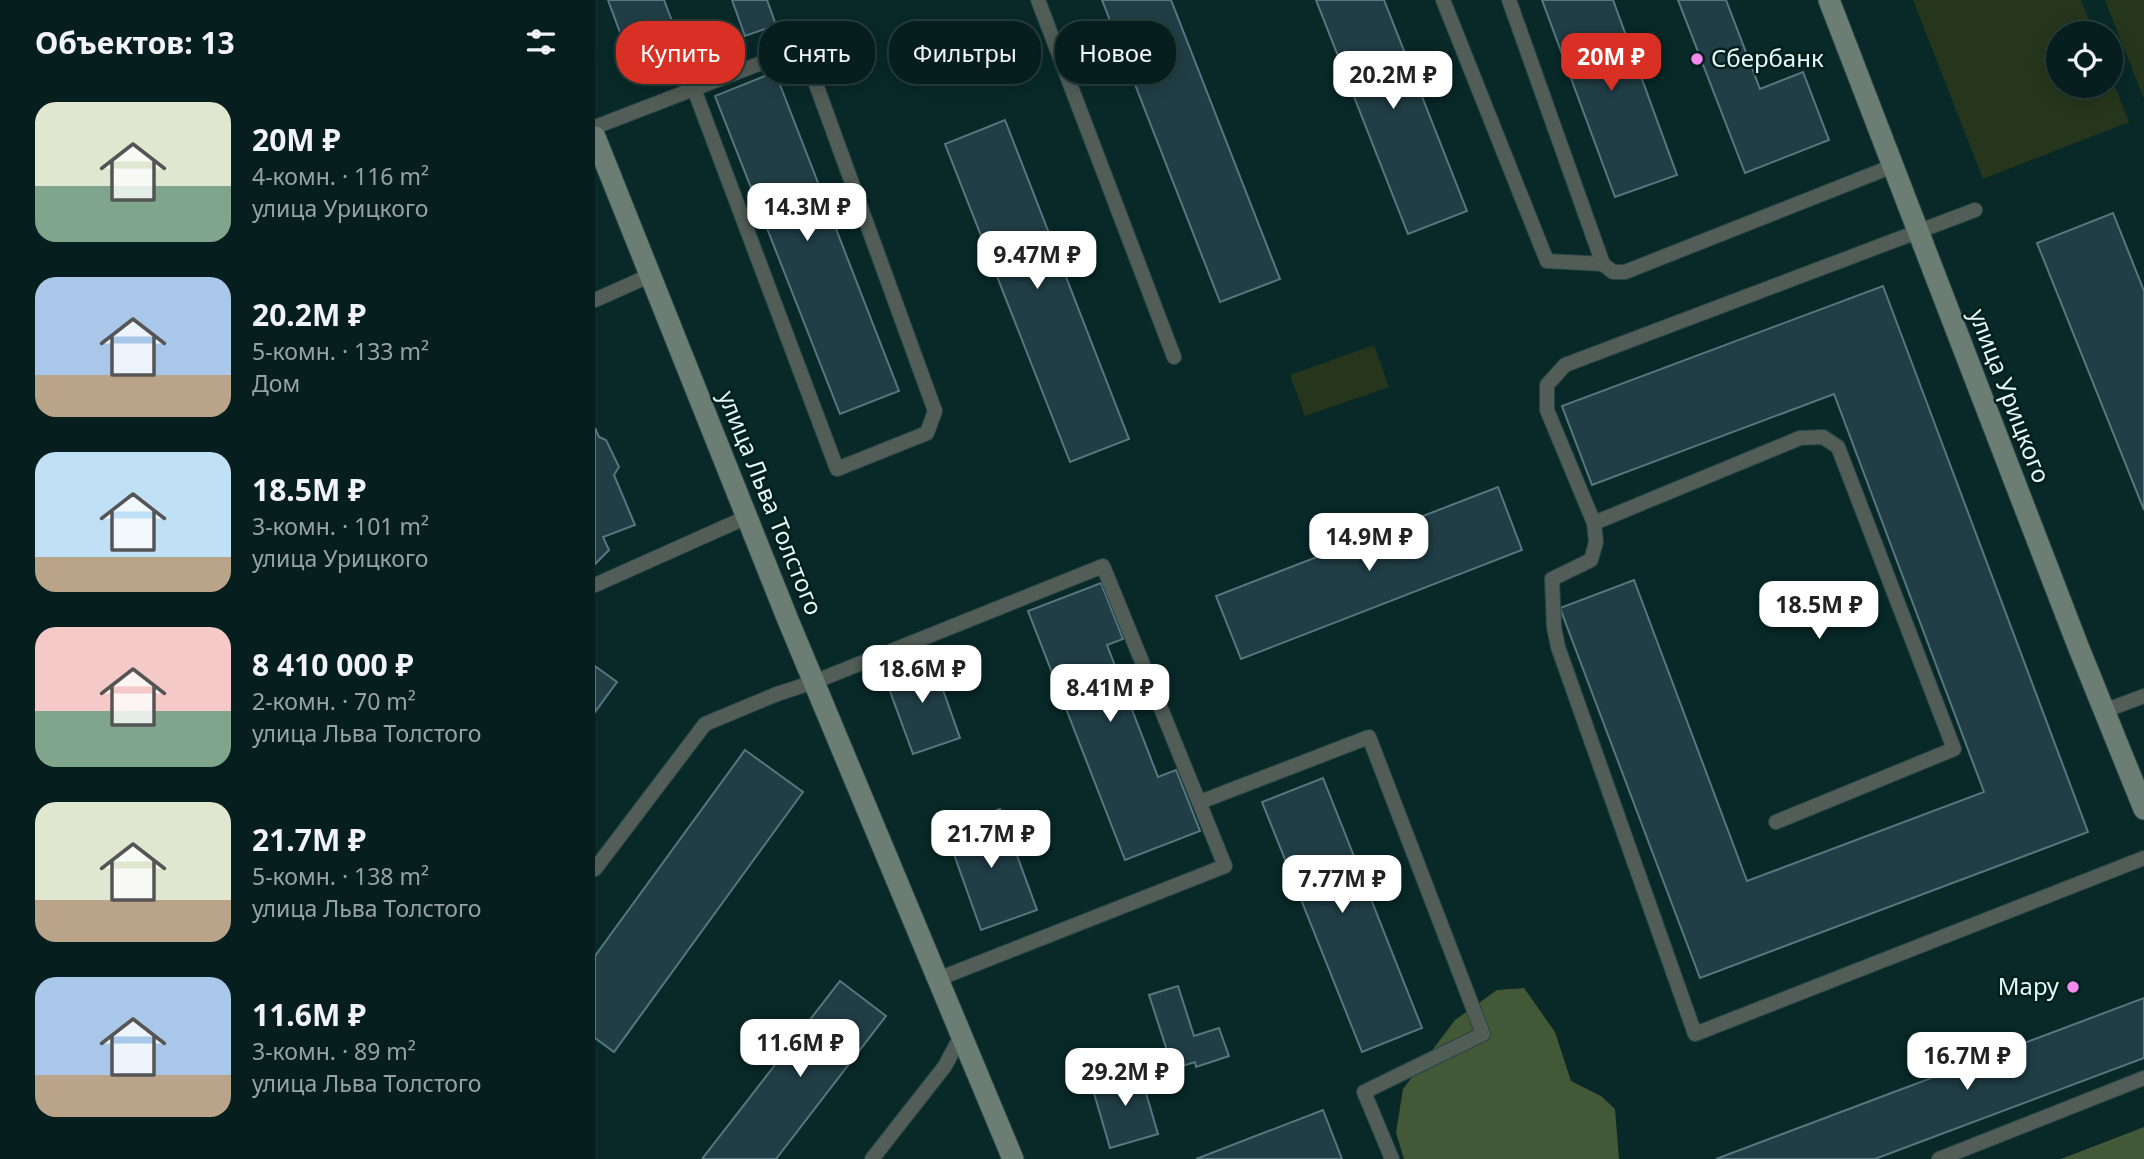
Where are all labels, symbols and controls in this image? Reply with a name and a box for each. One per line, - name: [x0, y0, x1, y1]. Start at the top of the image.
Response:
- chip: Купить: [616, 21, 745, 84]
- chip: Снять: [759, 21, 875, 84]
- chip: Фильтры: [889, 21, 1041, 84]
- chip: Новое: [1055, 21, 1176, 84]
- map controls: [2046, 21, 2123, 98]
- button: locate: [2046, 21, 2123, 98]
- text: Объектов: 13: [35, 22, 235, 63]
- icon: filters: [522, 23, 560, 61]
- pin: 20M ₽: [1562, 34, 1660, 93]
- text: 20M ₽: [1577, 40, 1645, 72]
- place label: Сбербанк: [1711, 41, 1824, 74]
- marker: Сбербанк: [1689, 51, 1705, 67]
- pin: 20.2M ₽: [1328, 52, 1458, 111]
- text: 20.2M ₽: [1349, 58, 1437, 90]
- text: 20M ₽: [252, 119, 340, 160]
- icon: home: [91, 130, 175, 214]
- text: 4-комн. · 116 m²: [252, 160, 429, 192]
- pin: 14.3M ₽: [742, 184, 872, 243]
- text: 14.3M ₽: [763, 190, 851, 222]
- text: улица Урицкого: [252, 192, 428, 224]
- pin: 9.47M ₽: [972, 232, 1102, 291]
- text: 9.47M ₽: [993, 238, 1081, 270]
- text: 20.2M ₽: [252, 294, 366, 335]
- street label: улица Урицкого: [1962, 304, 2059, 487]
- icon: home: [91, 305, 175, 389]
- text: 5-комн. · 133 m²: [252, 335, 429, 367]
- text: Дом: [252, 367, 300, 399]
- street label: улица Льва Толстого: [711, 385, 832, 620]
- text: 18.5M ₽: [252, 469, 366, 510]
- icon: home: [91, 480, 175, 564]
- text: 3-комн. · 101 m²: [252, 510, 429, 542]
- pin: 14.9M ₽: [1304, 514, 1434, 573]
- text: 14.9M ₽: [1325, 520, 1413, 552]
- text: улица Урицкого: [252, 542, 428, 574]
- pin: 18.5M ₽: [1754, 582, 1884, 641]
- text: 18.5M ₽: [1775, 588, 1863, 620]
- text: 8 410 000 ₽: [252, 644, 414, 685]
- pin: 18.6M ₽: [857, 646, 987, 705]
- text: 18.6M ₽: [878, 652, 966, 684]
- icon: home: [91, 655, 175, 739]
- pin: 8.41M ₽: [1045, 664, 1175, 724]
- text: 8.41M ₽: [1066, 671, 1154, 703]
- text: 2-комн. · 70 m²: [252, 685, 416, 717]
- text: улица Льва Толстого: [252, 717, 482, 749]
- pin: 21.7M ₽: [926, 810, 1056, 870]
- text: 21.7M ₽: [947, 817, 1035, 849]
- text: 21.7M ₽: [252, 819, 366, 860]
- icon: home: [91, 830, 175, 914]
- pin: 7.77M ₽: [1277, 856, 1407, 915]
- text: 5-комн. · 138 m²: [252, 860, 429, 892]
- text: 7.77M ₽: [1298, 862, 1386, 894]
- text: улица Льва Толстого: [252, 892, 482, 924]
- place label: Мару: [1998, 969, 2060, 1002]
- marker: Мару: [2065, 979, 2081, 995]
- text: 11.6M ₽: [252, 994, 366, 1035]
- icon: home: [91, 1005, 175, 1089]
- pin: 11.6M ₽: [735, 1020, 865, 1079]
- text: 11.6M ₽: [756, 1026, 844, 1058]
- pin: 16.7M ₽: [1902, 1032, 2032, 1092]
- text: 3-комн. · 89 m²: [252, 1035, 416, 1067]
- text: 16.7M ₽: [1923, 1039, 2011, 1071]
- pin: 29.2M ₽: [1060, 1048, 1190, 1108]
- text: 29.2M ₽: [1081, 1055, 1169, 1087]
- text: улица Льва Толстого: [252, 1067, 482, 1099]

